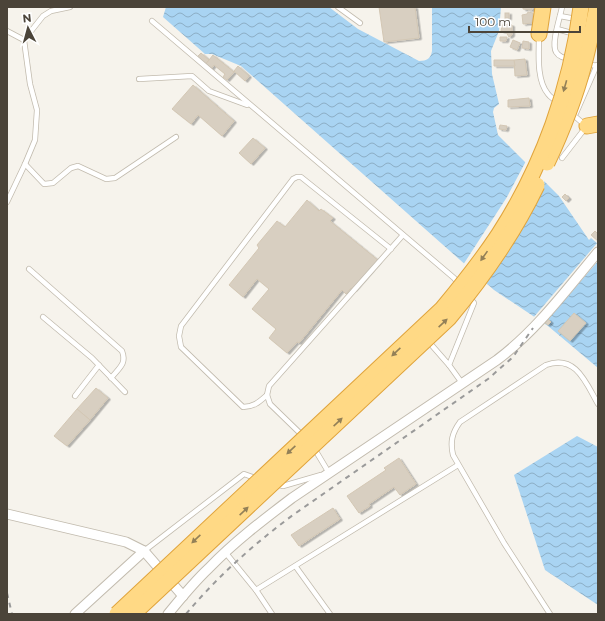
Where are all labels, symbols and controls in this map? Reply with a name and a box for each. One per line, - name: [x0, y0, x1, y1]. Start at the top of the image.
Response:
- north arrow: [8, 8, 48, 48]
- scale bar: [469, 8, 580, 34]
- text: N: [22, 11, 32, 25]
- text: 100 m: [475, 14, 511, 29]
- one-way arrow: [562, 81, 568, 93]
- one-way arrow: [480, 251, 488, 261]
- one-way arrow: [439, 319, 448, 328]
- one-way arrow: [391, 347, 401, 357]
- one-way arrow: [333, 417, 343, 427]
- one-way arrow: [286, 446, 296, 455]
- one-way arrow: [238, 506, 249, 515]
- one-way arrow: [191, 535, 202, 544]

